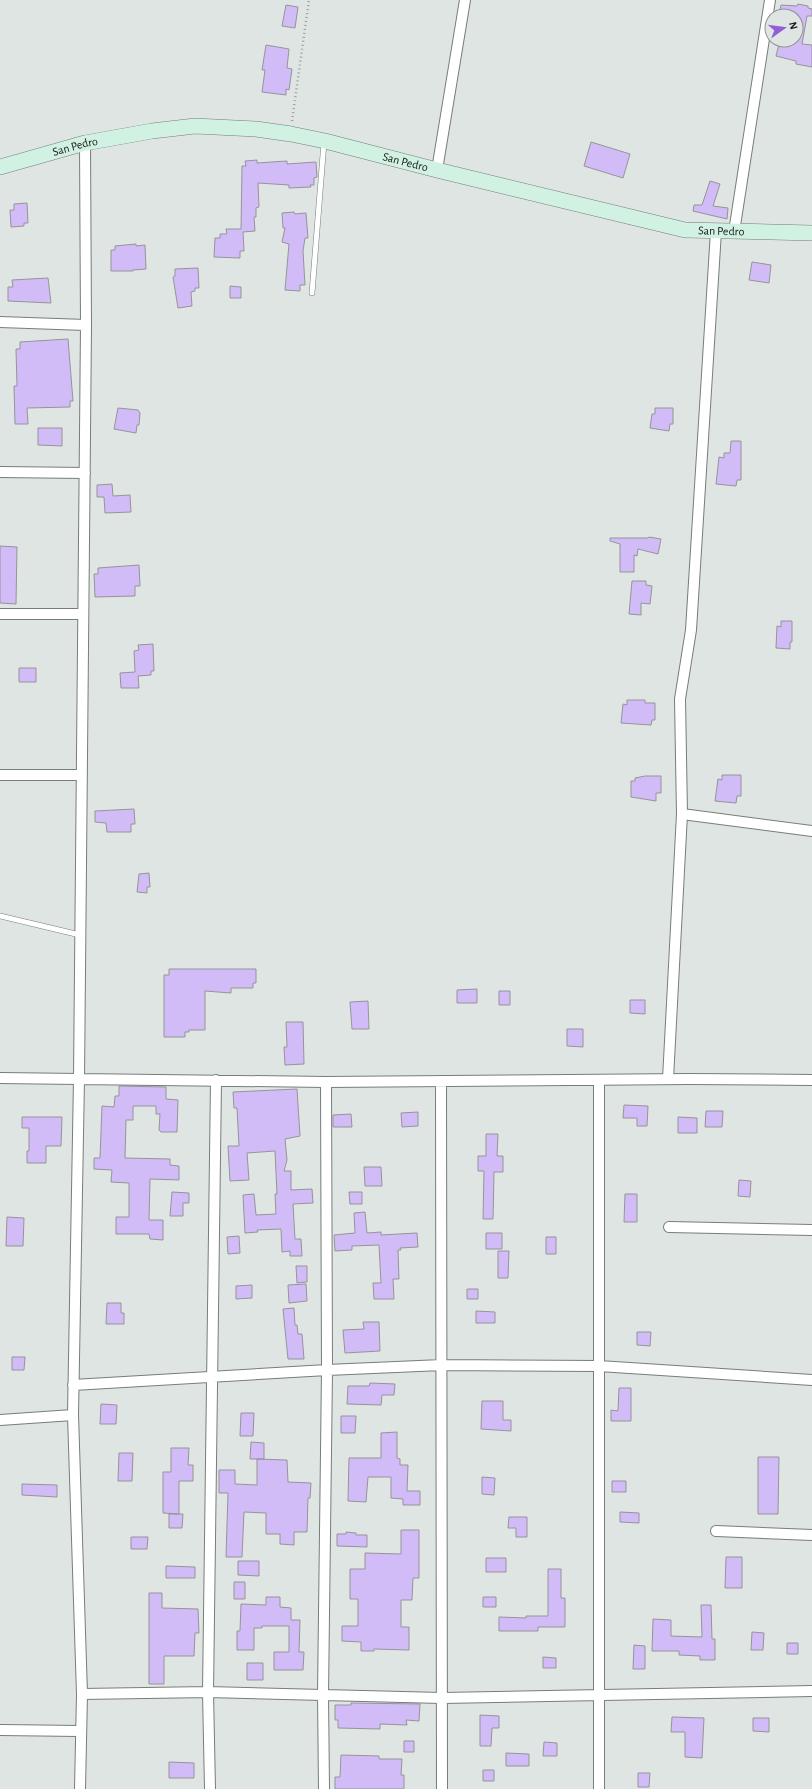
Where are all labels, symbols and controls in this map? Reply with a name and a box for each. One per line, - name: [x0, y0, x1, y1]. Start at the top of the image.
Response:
- north arrow: [764, 8, 804, 48]
- text: N: [787, 21, 799, 31]
- street label: San Pedro: [51, 135, 99, 158]
- street label: San Pedro: [382, 150, 430, 173]
- street label: San Pedro: [698, 224, 745, 237]

